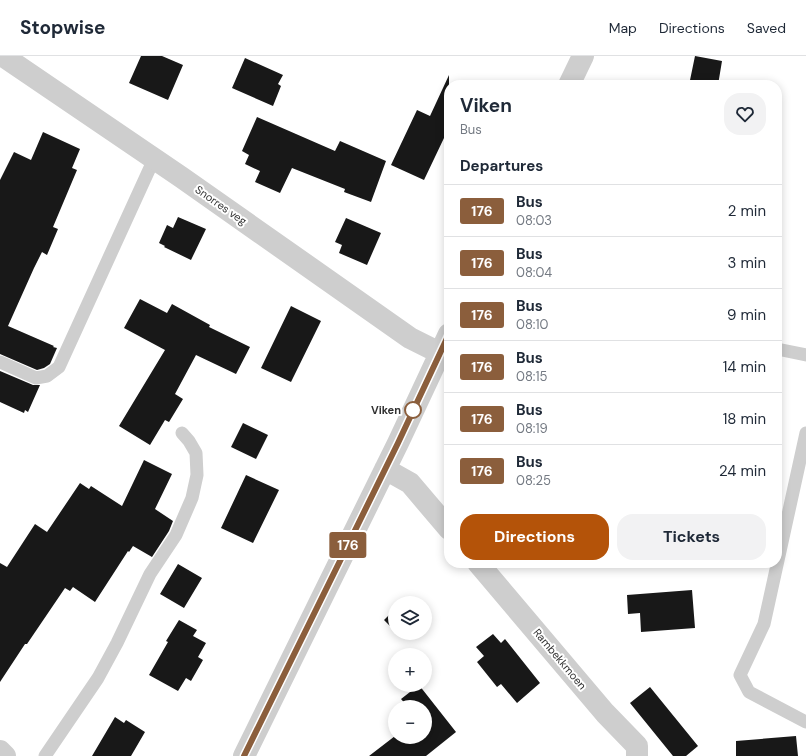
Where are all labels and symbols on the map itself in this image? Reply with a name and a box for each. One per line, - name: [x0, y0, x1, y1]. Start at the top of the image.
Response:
- street label: Snorres veg: [193, 182, 249, 228]
- marker: Viken: [404, 401, 422, 419]
- place label: Viken: [371, 403, 401, 417]
- line badge: 176: [325, 532, 371, 558]
- street label: Rambekkmoen: [530, 626, 590, 692]

